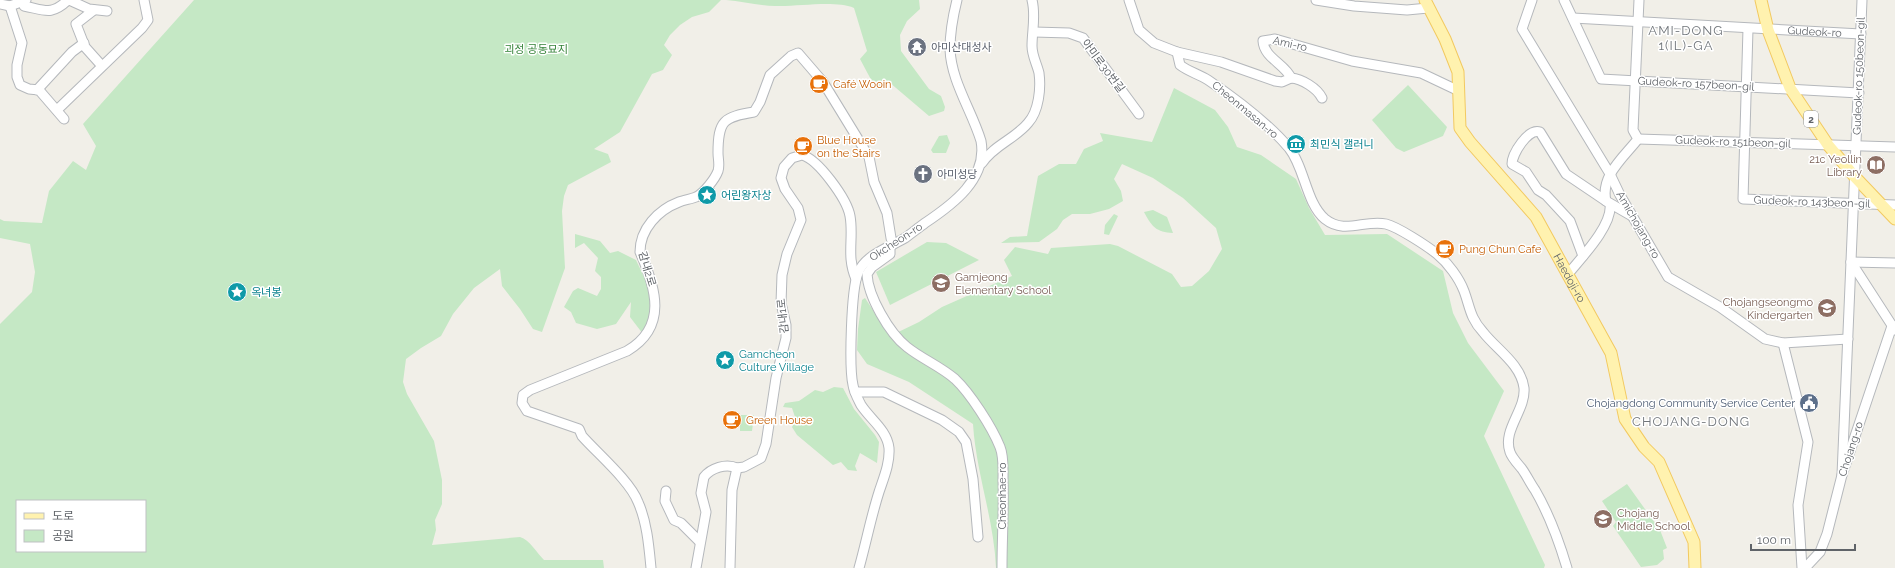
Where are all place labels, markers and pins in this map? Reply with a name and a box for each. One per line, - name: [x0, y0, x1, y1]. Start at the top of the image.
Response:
- temple icon: 아미산대성사: [906, 36, 928, 58]
- place label: 아미산대성사: [931, 41, 992, 54]
- cafe icon: Café Wooin: [808, 73, 830, 95]
- place label: Café Wooin: [833, 78, 892, 91]
- museum icon: 최민식 갤러니: [1285, 133, 1307, 155]
- place label: Blue House on the Stairs: [817, 134, 880, 160]
- cafe icon: Blue House on the Stairs: [792, 135, 814, 157]
- place label: 최민식 갤러니: [1310, 138, 1374, 151]
- place label: 21c Yeollin Library: [1809, 153, 1862, 179]
- library icon: 21c Yeollin Library: [1865, 154, 1887, 176]
- church icon: 아미성당: [912, 163, 934, 185]
- place label: 아미성당: [937, 168, 977, 181]
- place icon: 어린왕자상: [696, 184, 718, 206]
- place label: 어린왕자상: [721, 189, 772, 202]
- cafe icon: Pung Chun Cafe: [1434, 238, 1456, 260]
- place label: Pung Chun Cafe: [1459, 243, 1542, 256]
- place label: Gamjeong Elementary School: [955, 271, 1051, 297]
- school or university icon: Gamjeong Elementary School: [930, 272, 952, 294]
- place icon: 옥녀봉: [226, 281, 248, 303]
- place label: 옥녀봉: [251, 286, 281, 299]
- place label: Chojangseongmo Kindergarten: [1723, 296, 1813, 322]
- school or university icon: Chojangseongmo Kindergarten: [1816, 297, 1838, 319]
- place label: Gamcheon Culture Village: [739, 348, 815, 374]
- place icon: Gamcheon Culture Village: [714, 349, 736, 371]
- public building icon: Chojangdong Community Service Center: [1798, 392, 1820, 414]
- place label: Chojangdong Community Service Center: [1587, 397, 1795, 410]
- cafe icon: Green House: [721, 409, 743, 431]
- place label: Green House: [746, 414, 813, 427]
- place label: Chojang Middle School: [1617, 507, 1690, 533]
- school or university icon: Chojang Middle School: [1592, 508, 1614, 530]

